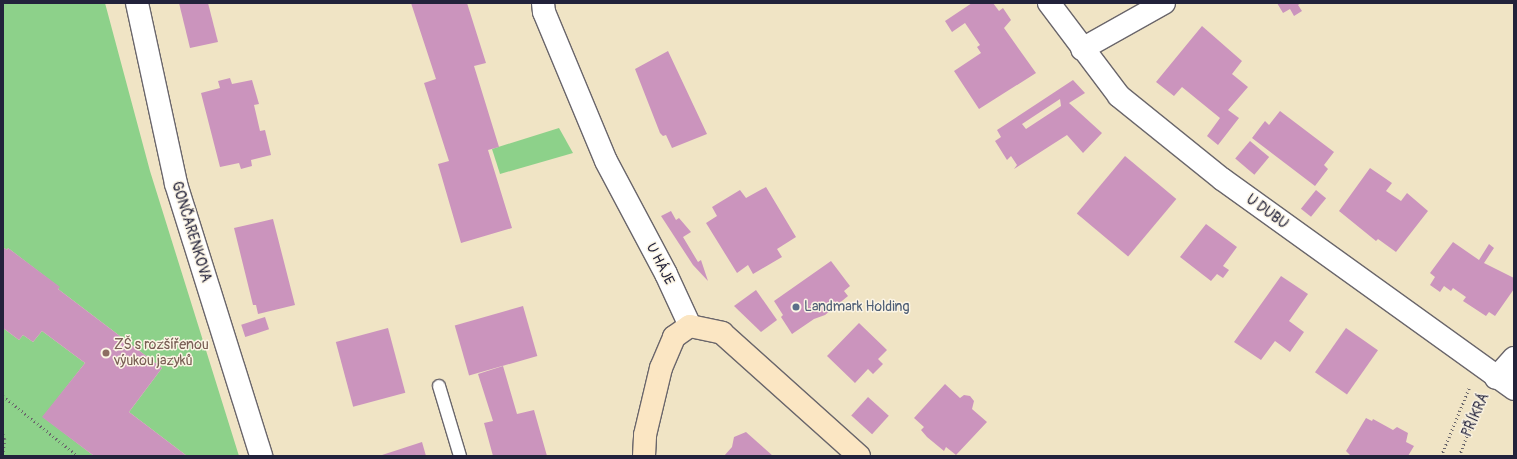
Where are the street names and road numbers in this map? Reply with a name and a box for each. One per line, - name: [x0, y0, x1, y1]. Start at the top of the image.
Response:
- street label: GONČARENKOVA: [168, 180, 214, 284]
- street label: U DUBU: [1243, 191, 1291, 233]
- street label: U HÁJE: [642, 240, 678, 288]
- street label: PŘÍKRÁ: [1459, 390, 1493, 440]

